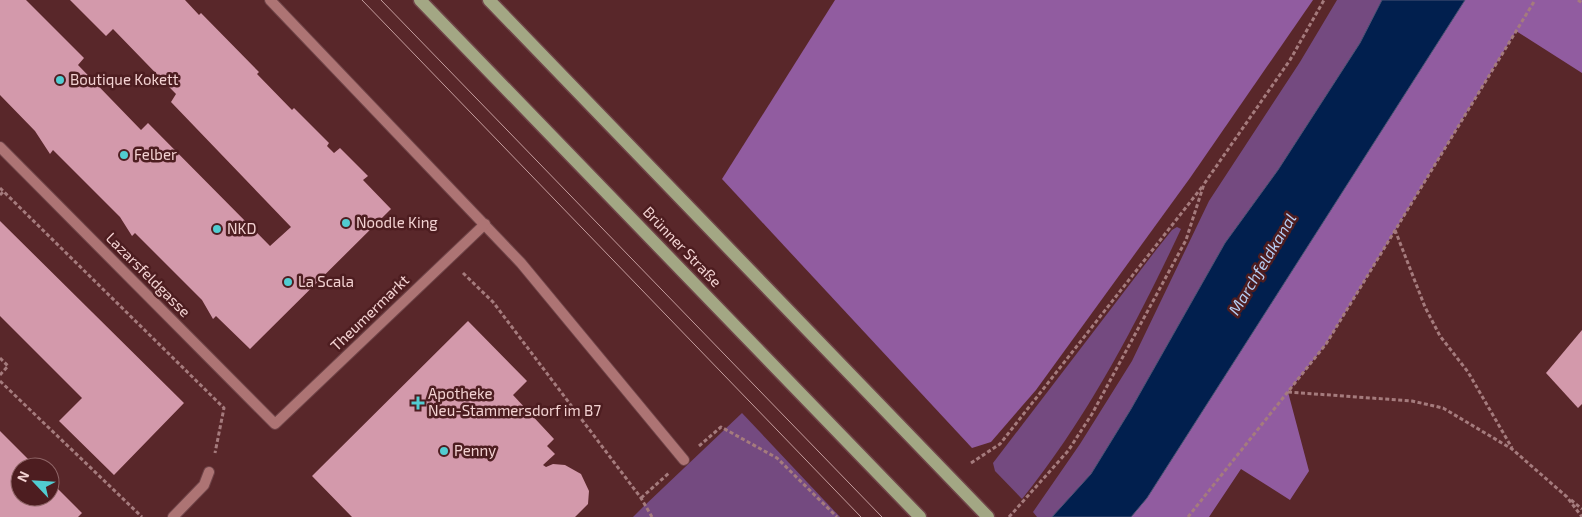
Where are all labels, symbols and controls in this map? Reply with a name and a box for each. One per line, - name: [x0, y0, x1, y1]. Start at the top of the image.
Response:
- place label: Boutique Kokett: [70, 70, 179, 88]
- marker: Boutique Kokett: [54, 74, 66, 86]
- place label: Felber: [134, 145, 177, 163]
- marker: Felber: [118, 149, 130, 161]
- street label: Brünner Straße: [640, 202, 726, 290]
- water label: Marchfeldkanal: [1224, 209, 1299, 318]
- place label: Noodle King: [356, 213, 438, 231]
- marker: Noodle King: [340, 217, 352, 229]
- place label: NKD: [227, 219, 256, 237]
- marker: NKD: [211, 223, 223, 235]
- street label: Lazarsfeldgasse: [103, 228, 195, 320]
- street label: Theumermarkt: [326, 270, 412, 354]
- place label: La Scala: [298, 272, 354, 290]
- marker: La Scala: [282, 276, 294, 288]
- place label: Apotheke Neu-Stammersdorf im B7: [428, 384, 601, 419]
- marker: Apotheke Neu-Stammersdorf im B7: [412, 397, 424, 409]
- place label: Penny: [454, 441, 496, 459]
- marker: Penny: [438, 445, 450, 457]
- north arrow: [10, 457, 60, 507]
- text: N: [13, 468, 33, 484]

